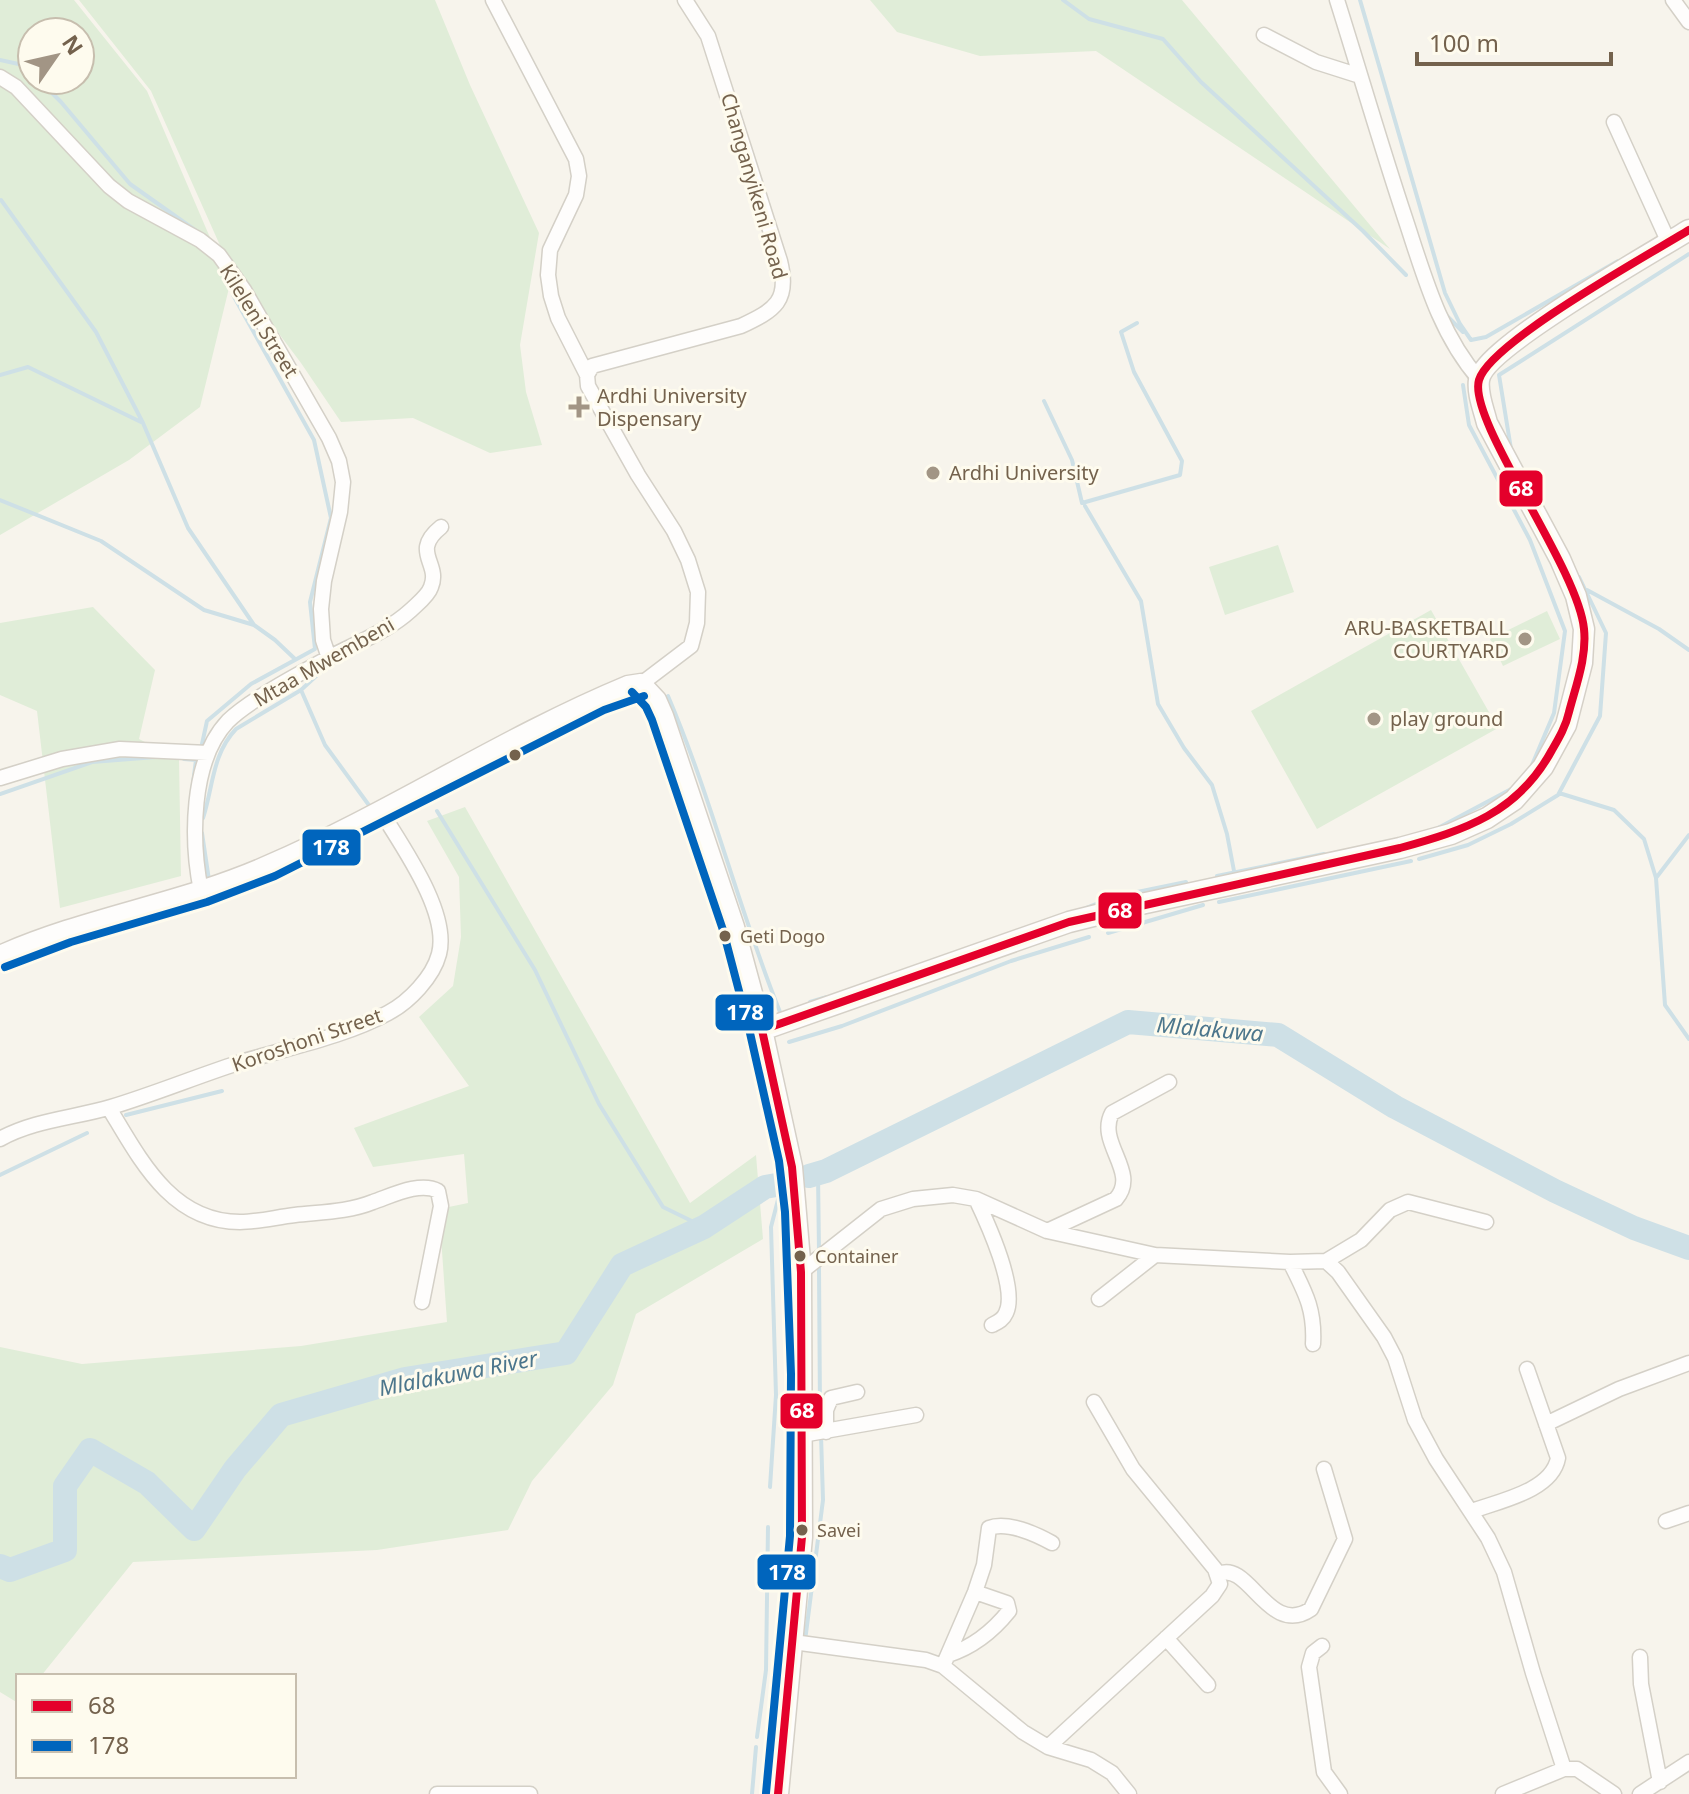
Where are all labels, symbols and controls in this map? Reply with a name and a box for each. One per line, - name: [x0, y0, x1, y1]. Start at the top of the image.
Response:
- north arrow: [16, 16, 96, 96]
- scale bar: [1417, 16, 1611, 66]
- text: 100 m: [1429, 26, 1499, 59]
- text: N: [56, 28, 91, 60]
- street label: Changanyikeni Road: [715, 90, 794, 282]
- street label: Kileleni Street: [214, 259, 305, 383]
- place label: Ardhi University Dispensary: [597, 382, 747, 432]
- marker: Ardhi University Dispensary: [568, 396, 590, 418]
- place label: Ardhi University: [949, 459, 1099, 486]
- marker: Ardhi University: [924, 464, 942, 482]
- line badge: 68: [1498, 469, 1544, 508]
- text: 68: [1508, 472, 1534, 502]
- street label: Mtaa Mwembeni: [249, 610, 399, 713]
- place label: ARU-BASKETBALL COURTYARD: [1345, 614, 1509, 664]
- marker: ARU-BASKETBALL COURTYARD: [1516, 630, 1534, 648]
- place label: play ground: [1390, 705, 1503, 732]
- marker: play ground: [1365, 710, 1383, 728]
- unlabelled marker: [507, 747, 523, 763]
- line badge: 178: [301, 828, 362, 867]
- text: 178: [312, 831, 350, 861]
- line badge: 68: [1097, 891, 1143, 930]
- text: 68: [1107, 894, 1133, 924]
- place label: Geti Dogo: [740, 924, 825, 948]
- marker: Geti Dogo: [717, 928, 733, 944]
- line badge: 178: [714, 993, 775, 1032]
- text: 178: [726, 996, 764, 1026]
- street label: Koroshoni Street: [228, 1001, 385, 1078]
- water label: Mlalakuwa: [1156, 1008, 1265, 1048]
- place label: Container: [815, 1244, 899, 1268]
- marker: Container: [792, 1248, 808, 1264]
- water label: Mlalakuwa River: [376, 1342, 541, 1402]
- line badge: 68: [779, 1392, 824, 1430]
- text: 68: [789, 1394, 815, 1424]
- place label: Savei: [817, 1518, 861, 1542]
- marker: Savei: [794, 1522, 810, 1538]
- line badge: 178: [756, 1553, 817, 1591]
- text: 178: [768, 1556, 806, 1586]
- legend: [16, 1674, 296, 1778]
- text: 68: [88, 1688, 115, 1721]
- text: 178: [88, 1728, 129, 1761]

